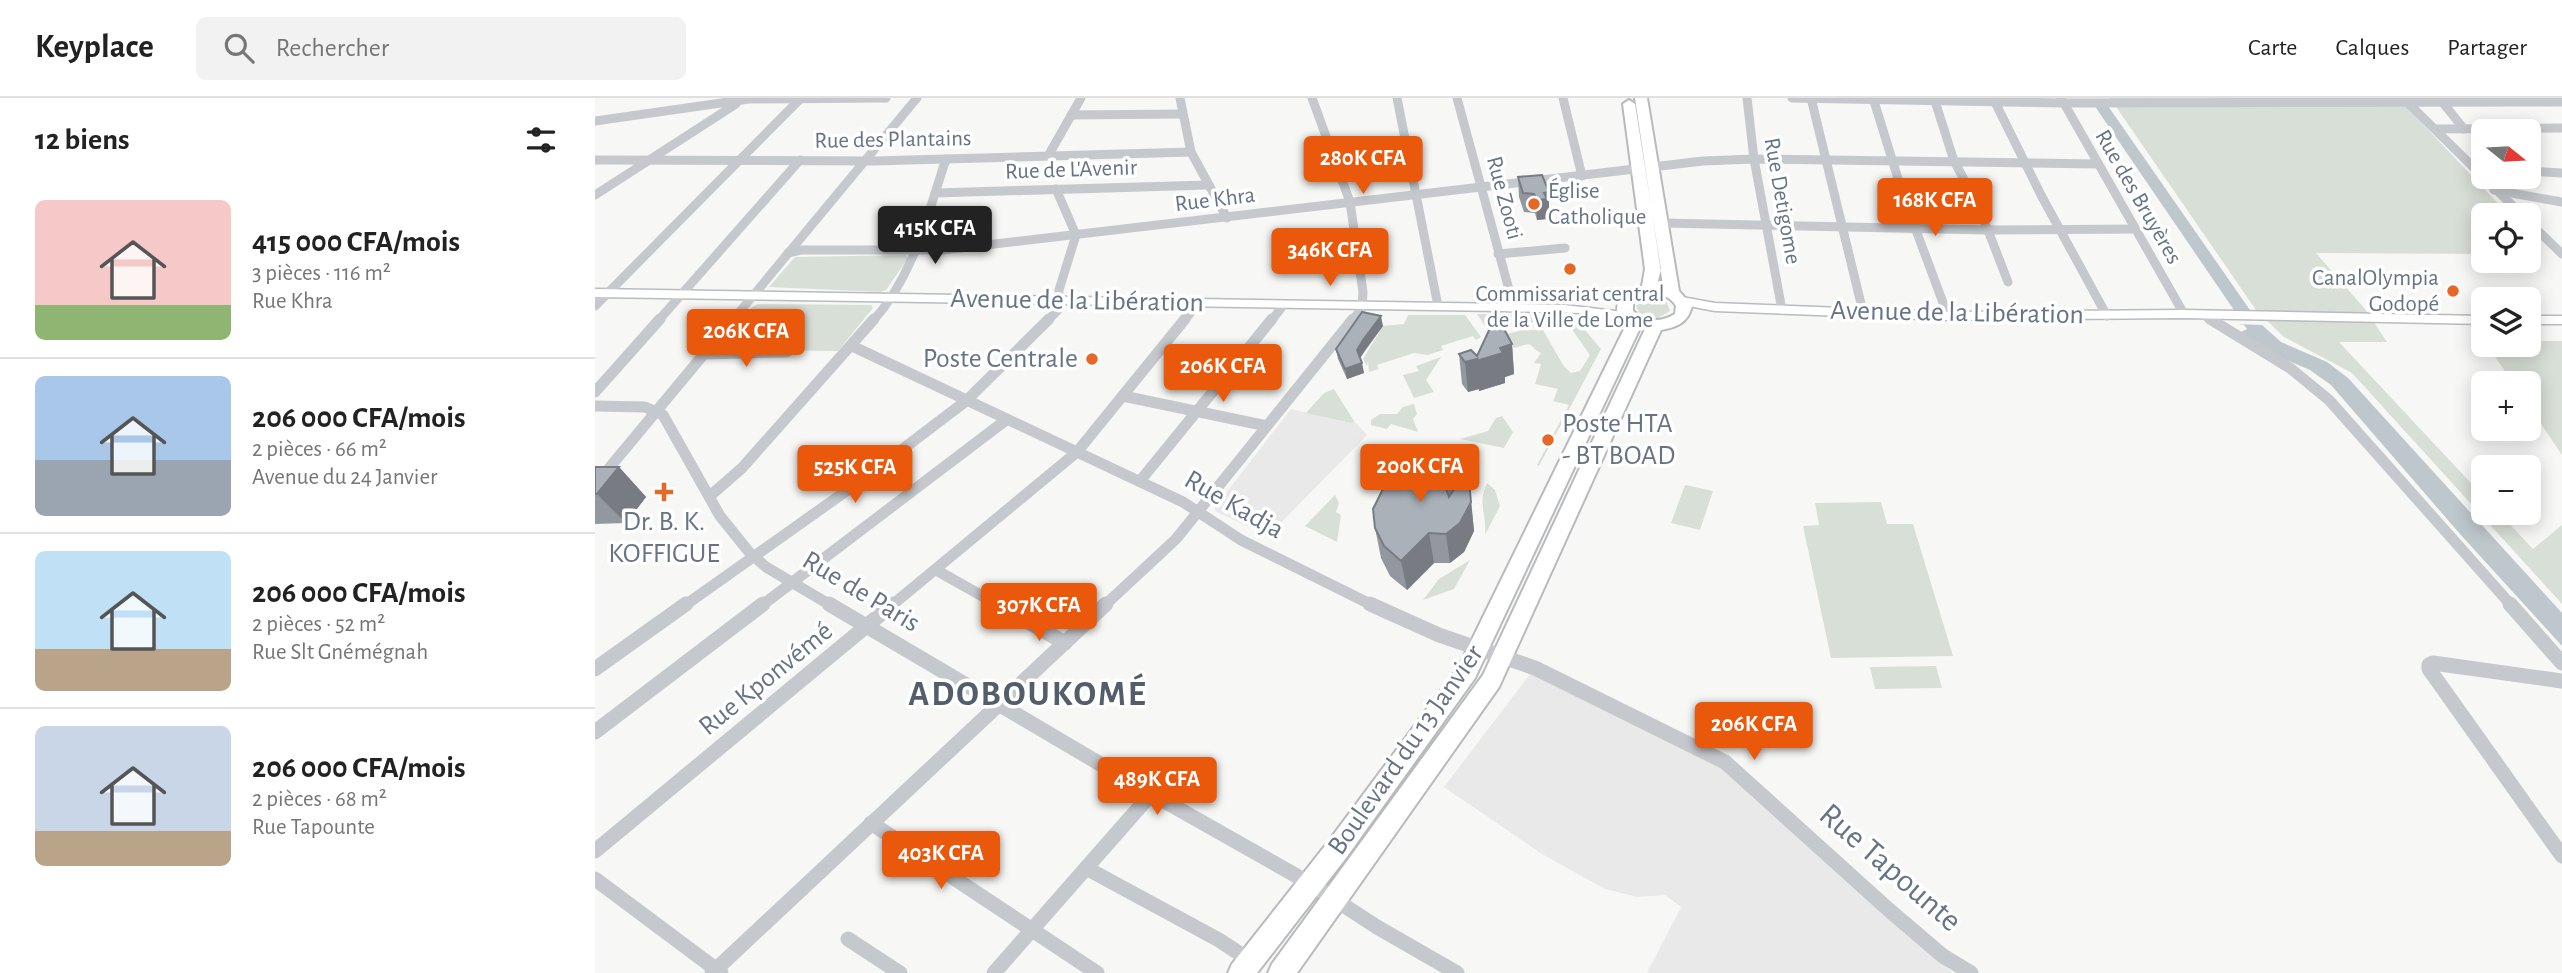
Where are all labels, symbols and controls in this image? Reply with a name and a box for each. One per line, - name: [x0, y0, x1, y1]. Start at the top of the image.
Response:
- search box: [196, 17, 686, 80]
- icon: search: [220, 29, 258, 67]
- text: Keyplace: [35, 31, 154, 64]
- text: Rechercher: [276, 35, 389, 61]
- text: Carte: [2248, 36, 2297, 60]
- text: Calques: [2335, 36, 2409, 60]
- text: Partager: [2447, 36, 2527, 60]
- north arrow: [2471, 119, 2541, 189]
- map controls: [2471, 119, 2541, 525]
- icon: filters: [522, 121, 560, 159]
- text: 12 biens: [35, 125, 130, 155]
- street label: Rue des Bruyères: [2090, 126, 2186, 268]
- street label: Rue des Plantains: [814, 127, 972, 153]
- pin: 280K CFA: [1291, 136, 1435, 196]
- street label: Rue Detigome: [1760, 136, 1804, 266]
- text: 280K CFA: [1320, 147, 1406, 170]
- street label: Rue Zooti: [1482, 154, 1526, 242]
- street label: Rue de L'Avenir: [1005, 156, 1138, 184]
- place label: Église Catholique: [1548, 177, 1646, 229]
- pin: 168K CFA: [1863, 178, 2007, 238]
- street label: Rue Khra: [1174, 184, 1256, 216]
- text: 168K CFA: [1893, 189, 1977, 212]
- marker: Église Catholique: [1526, 196, 1542, 212]
- button: locate: [2471, 203, 2541, 273]
- pin: 415K CFA: [863, 206, 1007, 266]
- text: 415K CFA: [894, 217, 976, 240]
- text: 415 000 CFA/mois: [252, 227, 460, 257]
- icon: home: [91, 228, 175, 312]
- pin: 346K CFA: [1258, 228, 1402, 288]
- text: 346K CFA: [1287, 239, 1373, 262]
- marker: Commissariat central de la Ville de Lome: [1562, 261, 1578, 277]
- text: 3 pièces · 116 m²: [252, 262, 391, 285]
- place label: CanalOlympia Godopé: [2312, 267, 2439, 316]
- place label: Commissariat central de la Ville de Lome: [1475, 283, 1665, 332]
- marker: CanalOlympia Godopé: [2445, 283, 2461, 299]
- street label: Avenue de la Libération: [950, 285, 1204, 317]
- button: layers: [2471, 287, 2541, 357]
- text: Rue Khra: [252, 290, 333, 313]
- street label: Avenue de la Libération: [1830, 297, 2084, 329]
- pin: 206K CFA: [674, 310, 818, 369]
- text: 206K CFA: [703, 320, 789, 343]
- pin: 206K CFA: [1151, 344, 1295, 404]
- place label: Poste Centrale: [923, 345, 1078, 373]
- marker: Poste Centrale: [1084, 351, 1100, 367]
- text: 206K CFA: [1180, 355, 1266, 378]
- button: +: [2471, 371, 2541, 441]
- text: 206 000 CFA/mois: [252, 403, 466, 433]
- icon: home: [91, 404, 175, 488]
- place label: Poste HTA - BT BOAD: [1562, 410, 1675, 470]
- marker: Poste HTA - BT BOAD: [1540, 432, 1556, 448]
- text: 2 pièces · 66 m²: [252, 438, 387, 461]
- pin: 200K CFA: [1348, 444, 1492, 504]
- pin: 525K CFA: [783, 446, 927, 505]
- text: 200K CFA: [1376, 455, 1464, 478]
- button: −: [2471, 455, 2541, 525]
- text: 525K CFA: [813, 456, 897, 479]
- street label: Rue Kadja: [1180, 465, 1288, 545]
- text: Avenue du 24 Janvier: [252, 466, 437, 489]
- marker: Dr. B. K. KOFFIGUE: [654, 482, 674, 502]
- place label: Dr. B. K. KOFFIGUE: [608, 508, 720, 568]
- street label: Rue de Paris: [797, 546, 925, 638]
- text: 206 000 CFA/mois: [252, 578, 466, 608]
- icon: home: [91, 579, 175, 663]
- pin: 307K CFA: [967, 584, 1111, 643]
- text: 307K CFA: [997, 594, 1081, 617]
- text: 2 pièces · 52 m²: [252, 613, 385, 636]
- street label: Rue Kponvémé: [694, 617, 838, 741]
- street label: Boulevard du 13 Janvier: [1323, 640, 1489, 860]
- text: Rue Slt Gnémégnah: [252, 641, 428, 664]
- district label: ADOBOUKOMÉ: [908, 673, 1148, 712]
- pin: 206K CFA: [1682, 702, 1826, 762]
- text: 206K CFA: [1711, 713, 1797, 736]
- text: 206 000 CFA/mois: [252, 753, 466, 783]
- icon: home: [91, 754, 175, 838]
- pin: 489K CFA: [1085, 758, 1229, 817]
- text: 489K CFA: [1114, 768, 1200, 791]
- text: 2 pièces · 68 m²: [252, 788, 387, 811]
- street label: Rue Tapounte: [1813, 798, 1967, 938]
- text: Rue Tapounte: [252, 816, 375, 839]
- pin: 403K CFA: [869, 832, 1013, 891]
- text: 403K CFA: [898, 842, 984, 865]

